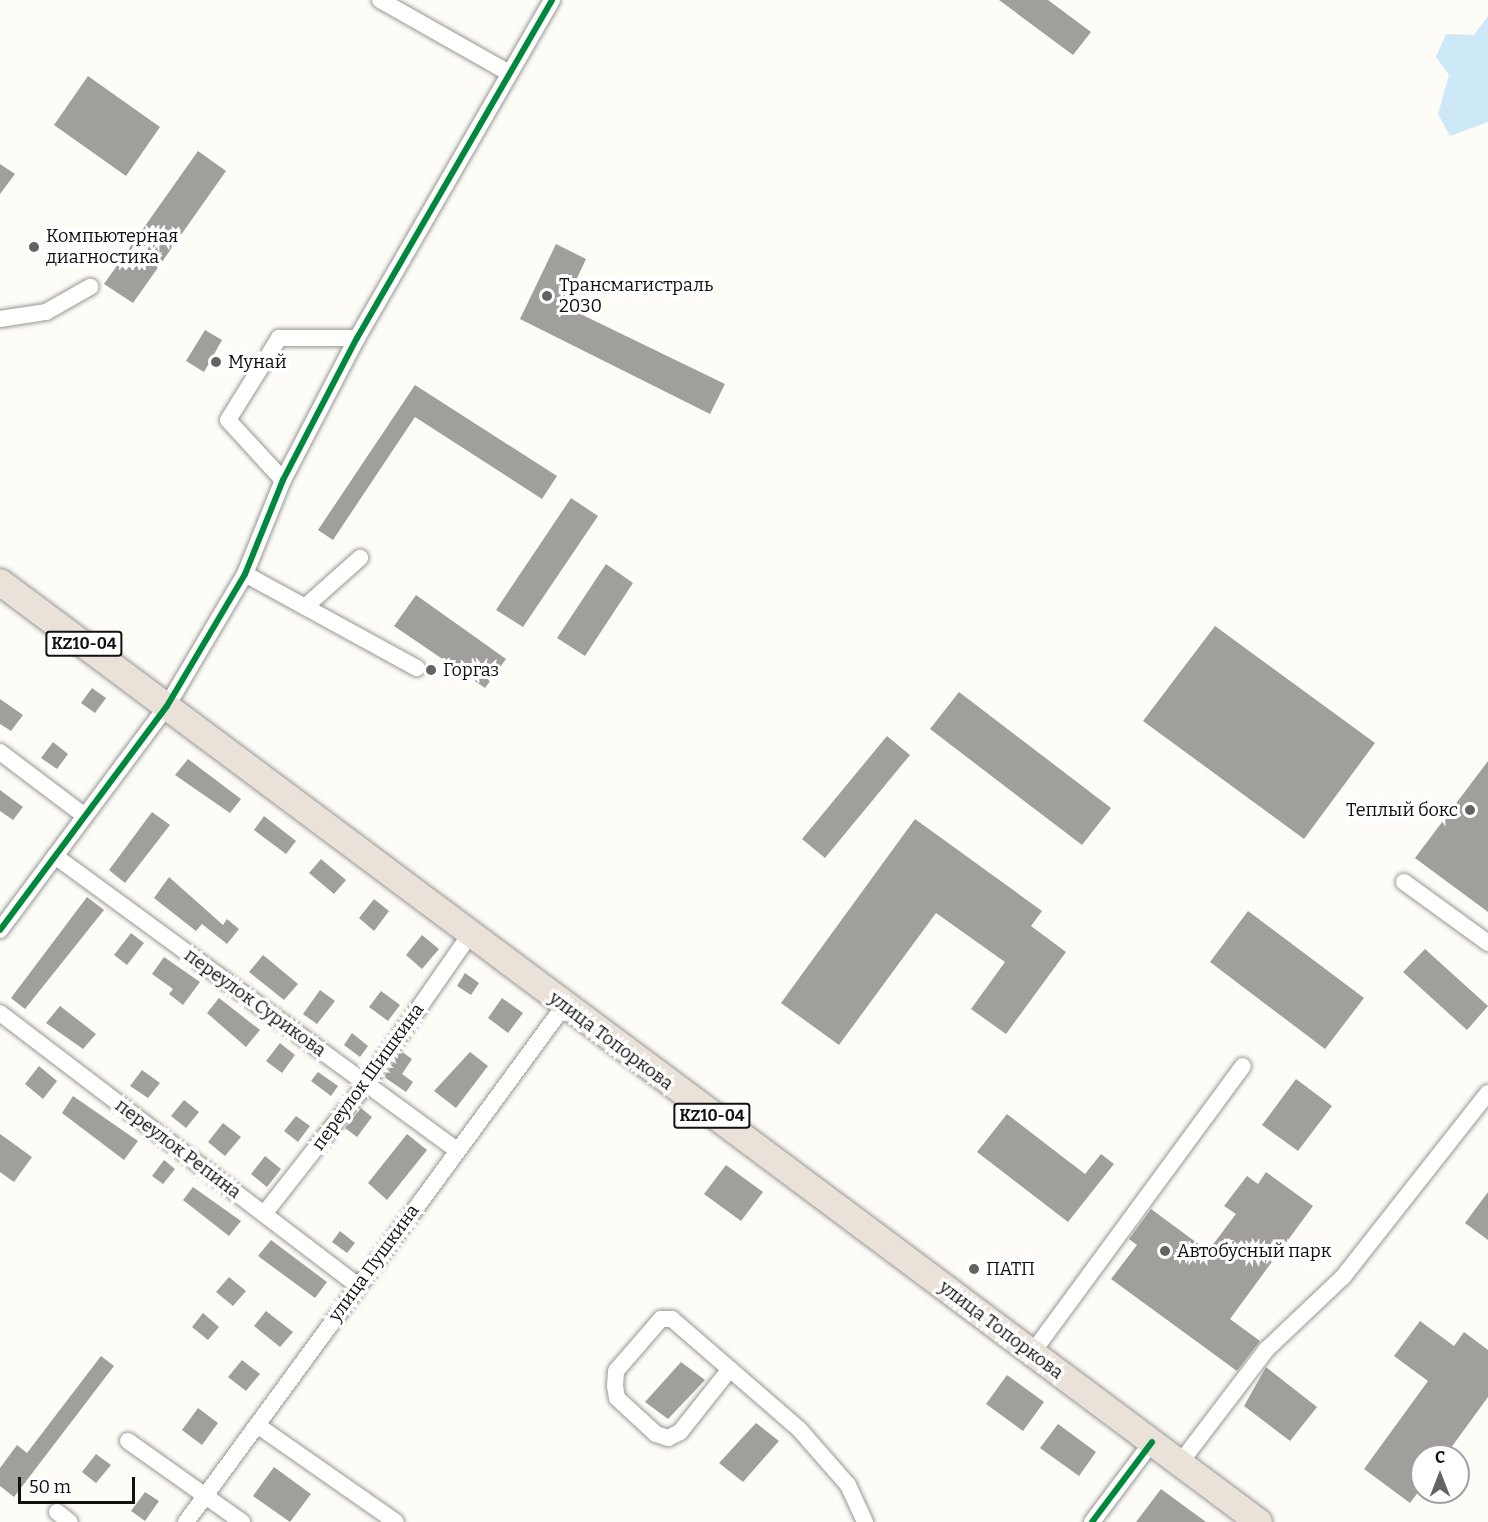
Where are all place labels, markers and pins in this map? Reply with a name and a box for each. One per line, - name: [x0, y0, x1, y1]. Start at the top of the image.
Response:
- place label: Компьютерная диагностика: [46, 226, 178, 268]
- marker: Компьютерная диагностика: [27, 240, 41, 254]
- place label: Трансмагистраль 2030: [559, 275, 713, 318]
- marker: Трансмагистраль 2030: [540, 289, 554, 303]
- place label: Мунай: [228, 351, 287, 373]
- marker: Мунай: [209, 355, 223, 369]
- place label: Горгаз: [443, 659, 499, 681]
- marker: Горгаз: [424, 663, 438, 677]
- place label: Теплый бокс: [1346, 799, 1458, 821]
- marker: Теплый бокс: [1463, 803, 1477, 817]
- place label: Автобусный парк: [1177, 1240, 1331, 1262]
- marker: Автобусный парк: [1158, 1244, 1172, 1258]
- place label: ПАТП: [986, 1258, 1035, 1280]
- marker: ПАТП: [967, 1262, 981, 1276]

